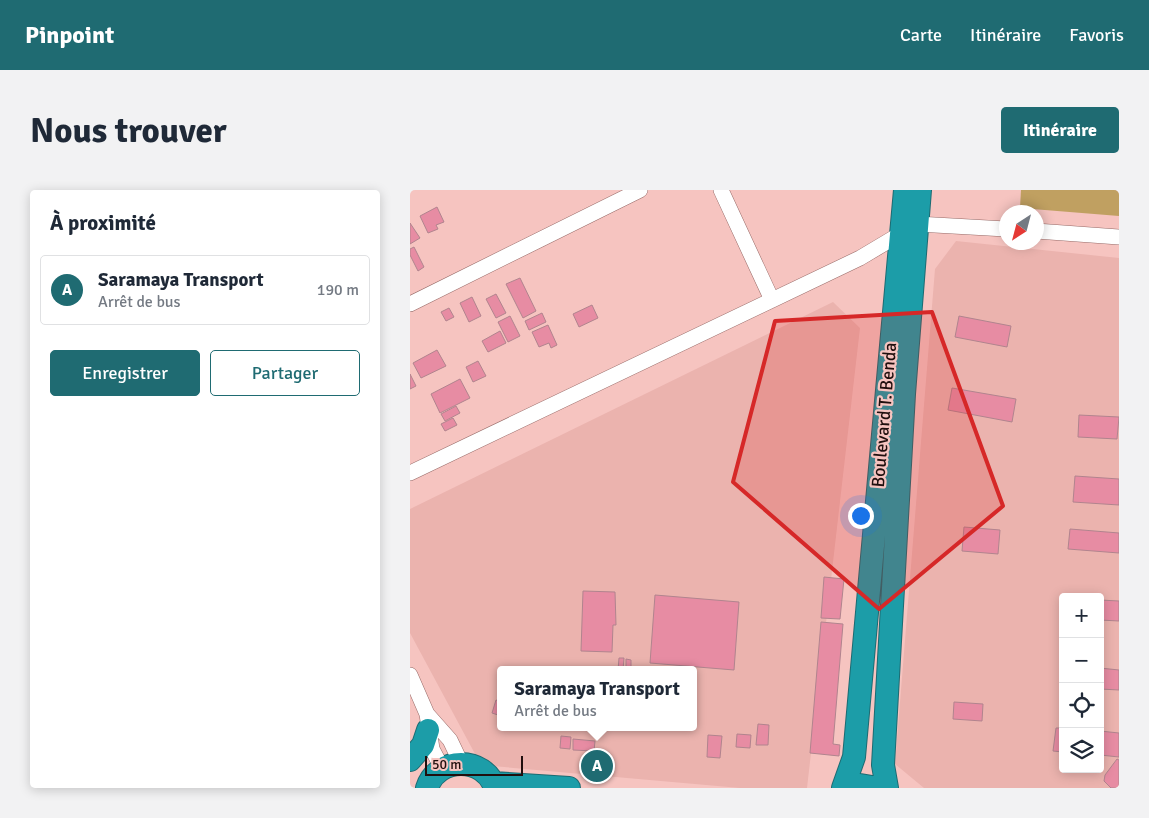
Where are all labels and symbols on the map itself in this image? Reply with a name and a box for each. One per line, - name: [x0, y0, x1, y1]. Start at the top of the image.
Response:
- north arrow: [999, 205, 1044, 250]
- street label: Boulevard T. Benda: [867, 341, 901, 489]
- your location: [848, 503, 874, 529]
- pin: A: [581, 747, 613, 785]
- scale bar: [425, 753, 522, 776]

